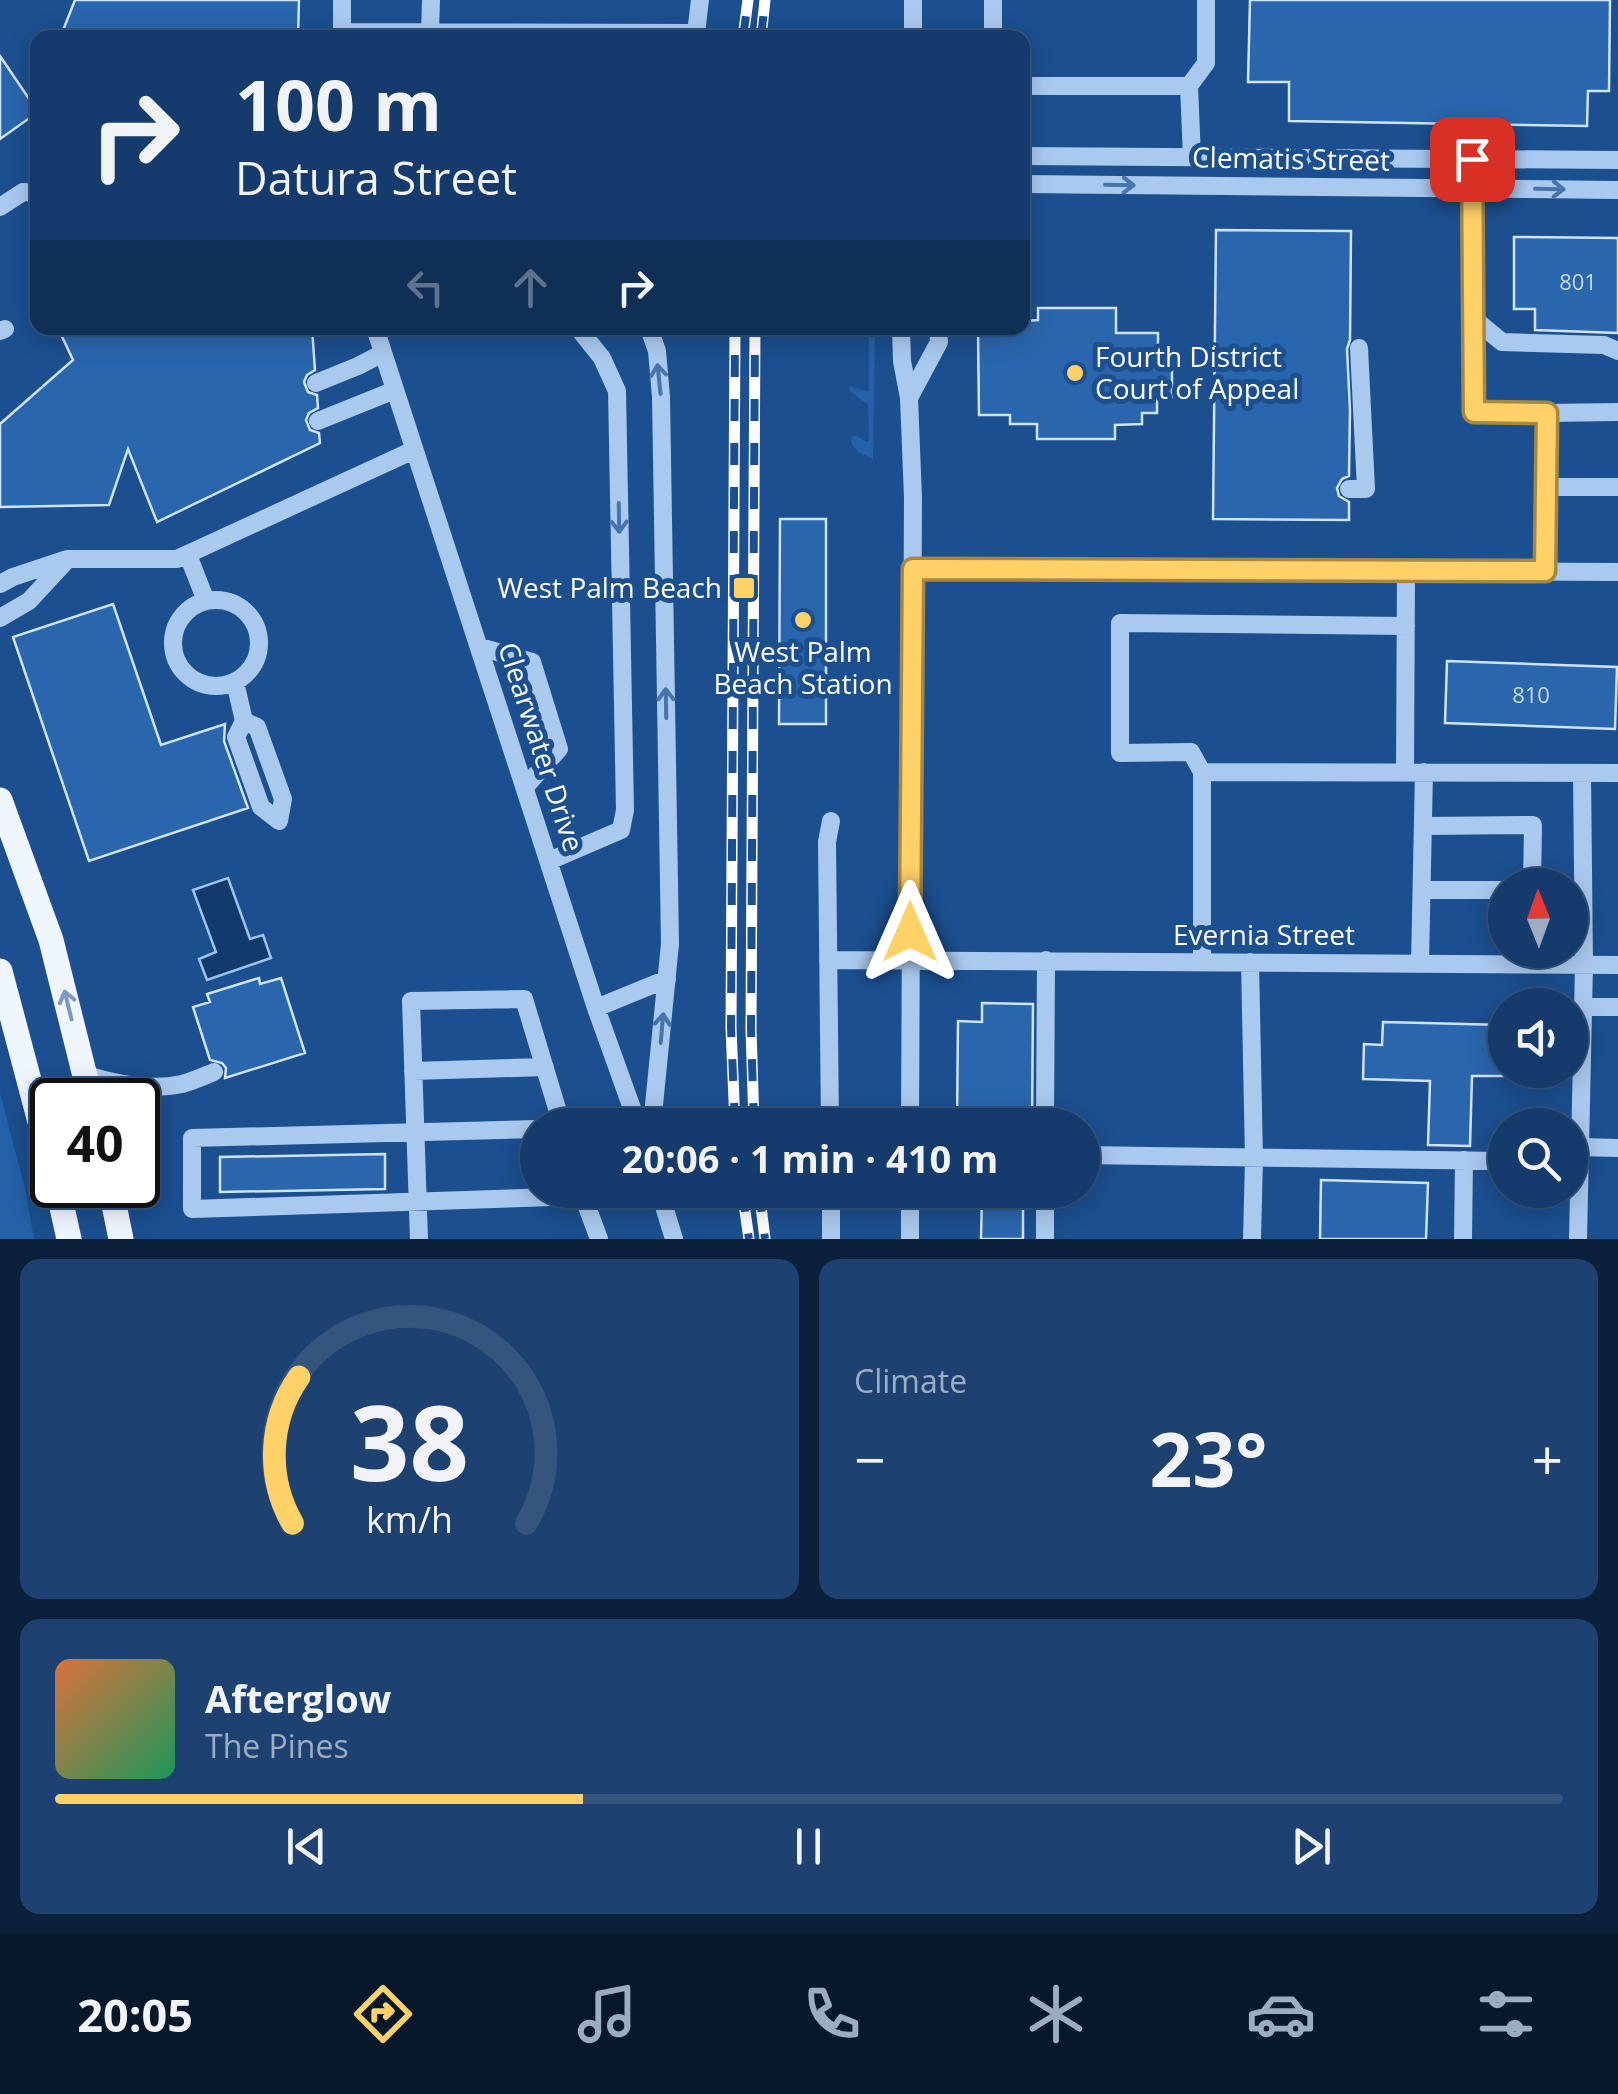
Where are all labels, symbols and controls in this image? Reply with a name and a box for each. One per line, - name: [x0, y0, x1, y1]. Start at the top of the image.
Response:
- text: 100 m: [235, 56, 442, 152]
- icon: right: [70, 70, 200, 200]
- pin: [1430, 117, 1515, 202]
- icon: arrive: [1445, 132, 1500, 187]
- street label: Clematis Street: [1192, 137, 1390, 179]
- text: Datura Street: [235, 147, 517, 208]
- one-way arrow: [1102, 176, 1135, 194]
- one-way arrow: [1533, 180, 1565, 199]
- icon: left: [398, 260, 453, 315]
- icon: ahead: [503, 260, 558, 315]
- icon: right: [608, 260, 663, 315]
- house number: 801: [1559, 266, 1597, 296]
- place label: Fourth District Court of Appeal: [1095, 337, 1299, 407]
- marker: Fourth District Court of Appeal: [1064, 362, 1086, 384]
- one-way arrow: [650, 363, 669, 395]
- one-way arrow: [610, 502, 629, 534]
- place label: West Palm Beach: [497, 568, 722, 606]
- marker: West Palm Beach: [731, 575, 757, 601]
- marker: West Palm Beach Station: [792, 609, 814, 631]
- place label: West Palm Beach Station: [713, 632, 893, 702]
- street label: Clearwater Drive: [490, 637, 594, 856]
- house number: 810: [1512, 679, 1550, 709]
- one-way arrow: [656, 688, 676, 720]
- north arrow: [1488, 868, 1588, 968]
- map controls: [1488, 868, 1588, 1208]
- position arrow: [858, 880, 962, 984]
- street label: Evernia Street: [1173, 915, 1355, 953]
- button: sound: [1488, 988, 1588, 1088]
- one-way arrow: [57, 990, 76, 1021]
- one-way arrow: [653, 1013, 672, 1045]
- speed limit sign: 40: [30, 1078, 160, 1208]
- button: search: [1488, 1108, 1588, 1208]
- text: 20:06 · 1 min · 410 m: [622, 1132, 998, 1184]
- text: Climate: [854, 1359, 967, 1402]
- text: 38: [350, 1370, 469, 1511]
- text: 23°: [1150, 1407, 1267, 1509]
- text: −: [854, 1421, 885, 1496]
- text: +: [1532, 1421, 1563, 1496]
- text: km/h: [366, 1495, 453, 1543]
- text: Afterglow: [205, 1672, 391, 1724]
- text: The Pines: [205, 1724, 349, 1767]
- icon: previous: [279, 1819, 334, 1874]
- icon: pause: [781, 1819, 836, 1874]
- icon: next: [1284, 1819, 1339, 1874]
- icon: directions: [348, 1979, 418, 2049]
- icon: music: [572, 1979, 642, 2049]
- icon: phone: [797, 1979, 867, 2049]
- icon: climate: [1021, 1979, 1091, 2049]
- icon: car: [1246, 1979, 1316, 2049]
- icon: filters: [1471, 1979, 1541, 2049]
- text: 20:05: [77, 1984, 193, 2045]

